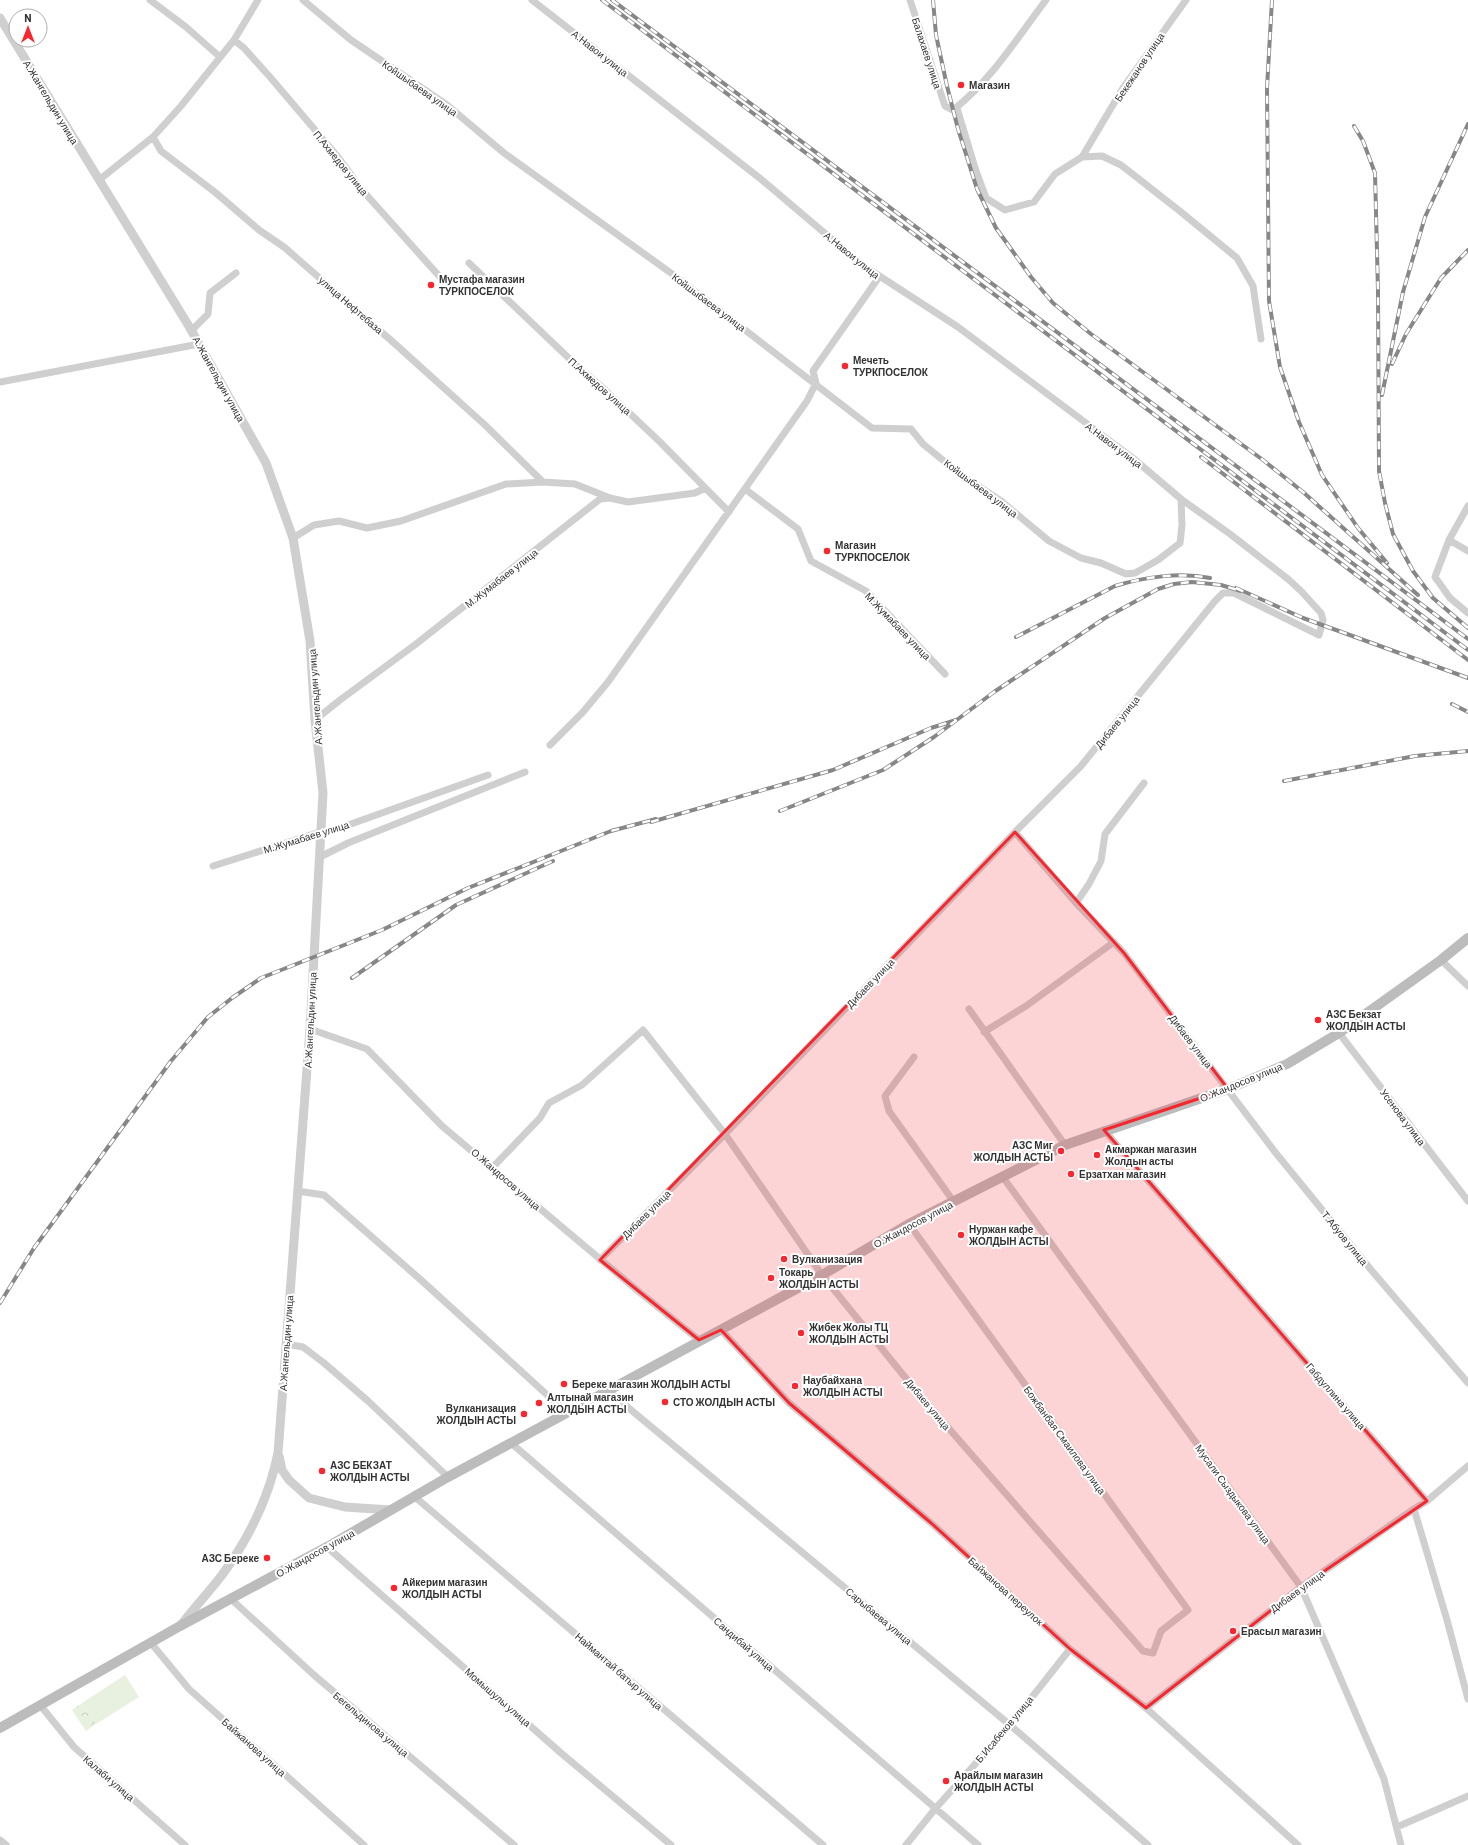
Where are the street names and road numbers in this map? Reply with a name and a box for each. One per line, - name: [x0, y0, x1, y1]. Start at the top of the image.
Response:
- street label: Балахаев улица: [910, 16, 944, 91]
- street label: А.Навои улица: [569, 27, 631, 79]
- street label: Бекежанов улица: [1112, 30, 1167, 104]
- street label: А.Жангельдин улица: [21, 58, 81, 147]
- street label: Койшыбаева улица: [380, 58, 460, 119]
- street label: П.Ахмедов улица: [311, 128, 371, 198]
- street label: А.Навои улица: [822, 229, 883, 281]
- street label: Койшыбаева улица: [670, 270, 749, 334]
- street label: улица Нефтебаза: [316, 274, 386, 336]
- street label: А.Жангельдин улица: [190, 334, 248, 424]
- street label: П.Ахмедов улица: [566, 355, 634, 418]
- street label: А.Навои улица: [1083, 420, 1145, 471]
- street label: Койшыбаева улица: [942, 456, 1021, 520]
- street label: М.Жумабаев улица: [462, 546, 540, 610]
- street label: М.Жумабаев улица: [863, 590, 934, 662]
- street label: А.Жангельдин улица: [306, 648, 324, 745]
- street label: Дибаев улица: [1092, 693, 1142, 751]
- street label: М.Жумабаев улица: [262, 818, 351, 856]
- street label: Дибаев улица: [844, 956, 897, 1010]
- street label: А.Жангельдин улица: [301, 971, 319, 1068]
- street label: Дибаев улица: [1167, 1012, 1215, 1070]
- street label: О.Жандосов улица: [1198, 1060, 1284, 1104]
- street label: Усенова улица: [1378, 1086, 1428, 1148]
- street label: О.Жандосов улица: [469, 1146, 543, 1213]
- street label: Дибаев улица: [619, 1187, 673, 1241]
- street label: О.Жандосов улица: [871, 1198, 955, 1250]
- street label: Т.Абуов улица: [1319, 1208, 1371, 1268]
- street label: А.Жангельдин улица: [277, 1294, 295, 1391]
- street label: Габдуллина улица: [1304, 1360, 1368, 1432]
- street label: Дибаев улица: [903, 1376, 953, 1433]
- street label: Божбанбая Смаилова улица: [1022, 1384, 1109, 1497]
- street label: Мусали Сыздыкова улица: [1193, 1442, 1273, 1546]
- street label: О.Жандосов улица: [274, 1526, 357, 1580]
- street label: Байжанова переулок: [966, 1554, 1046, 1628]
- street label: Дибаев улица: [1268, 1567, 1327, 1615]
- street label: Сарыбаева улица: [844, 1585, 915, 1647]
- street label: Сандибай улица: [711, 1615, 777, 1674]
- street label: Наймантай батыр улица: [573, 1630, 665, 1712]
- street label: Момышулы улица: [463, 1665, 534, 1729]
- street label: Бегельдинова улица: [331, 1689, 411, 1759]
- street label: Б.Исабеков улица: [973, 1693, 1036, 1765]
- street label: Байжанова улица: [220, 1715, 289, 1779]
- street label: Калаби улица: [81, 1753, 137, 1804]

